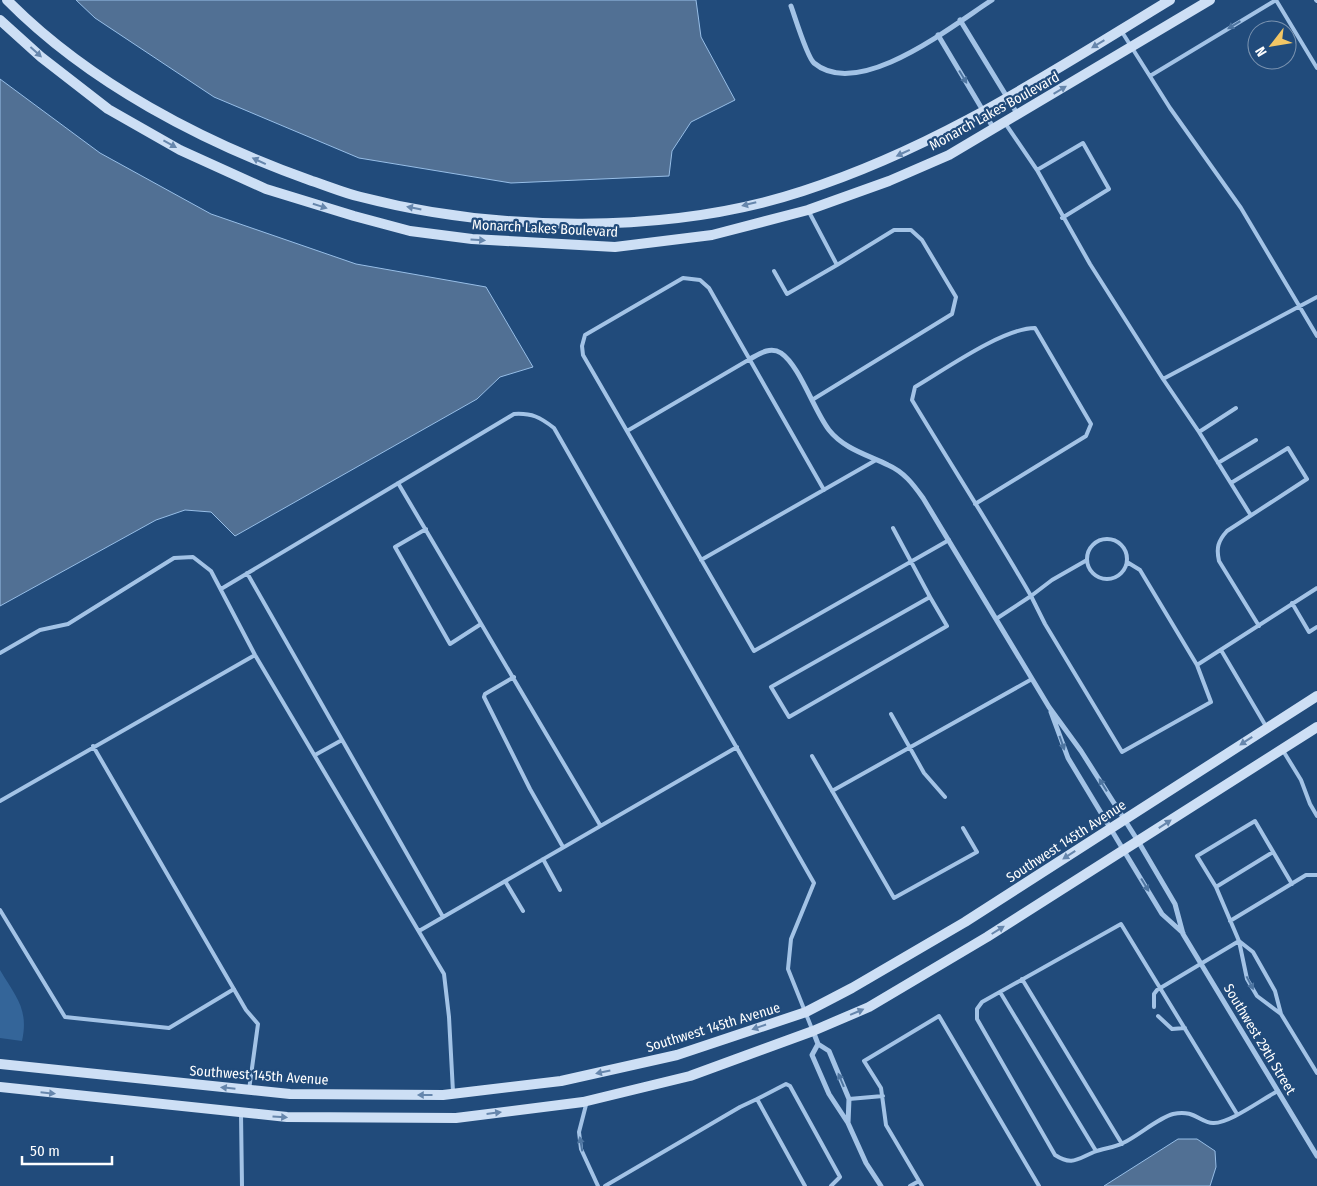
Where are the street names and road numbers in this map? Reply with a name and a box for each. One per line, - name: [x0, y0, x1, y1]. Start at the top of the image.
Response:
- street label: Monarch Lakes Boulevard: [926, 69, 1062, 154]
- street label: Monarch Lakes Boulevard: [472, 216, 618, 241]
- street label: Southwest 145th Avenue: [1003, 796, 1129, 886]
- street label: Southwest 29th Street: [1220, 981, 1300, 1098]
- street label: Southwest 145th Avenue: [644, 999, 782, 1056]
- street label: Southwest 145th Avenue: [189, 1062, 329, 1089]

